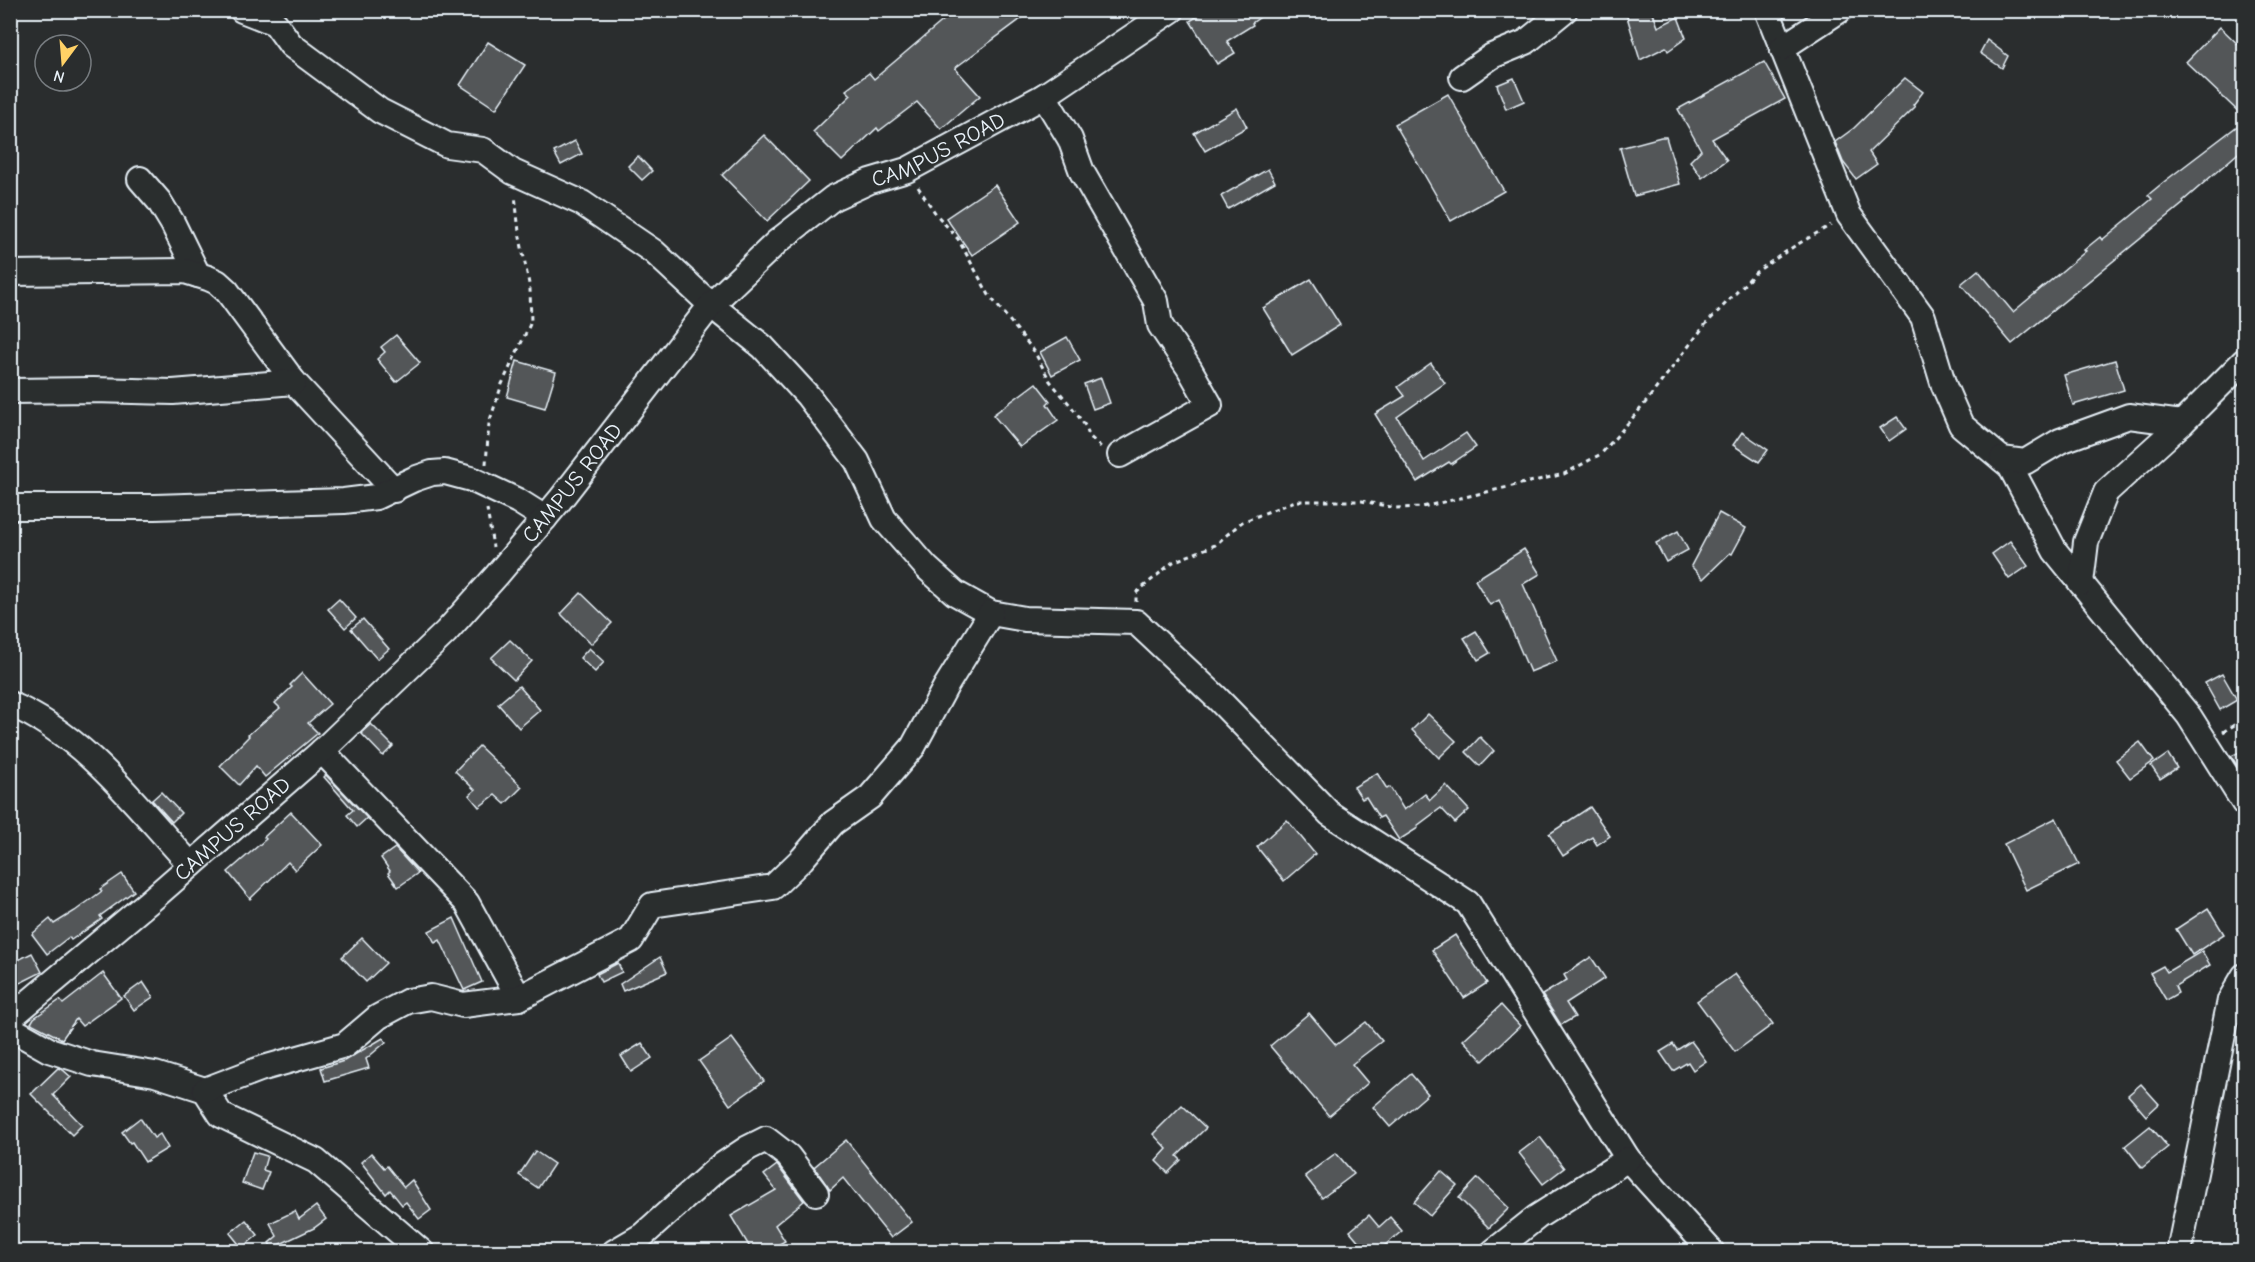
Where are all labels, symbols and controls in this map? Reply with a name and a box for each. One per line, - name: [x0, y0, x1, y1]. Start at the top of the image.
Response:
- north arrow: [33, 33, 93, 93]
- text: N: [52, 66, 67, 87]
- street label: CAMPUS ROAD: [869, 107, 1009, 193]
- street label: CAMPUS ROAD: [517, 418, 628, 548]
- street label: CAMPUS ROAD: [169, 771, 296, 887]

